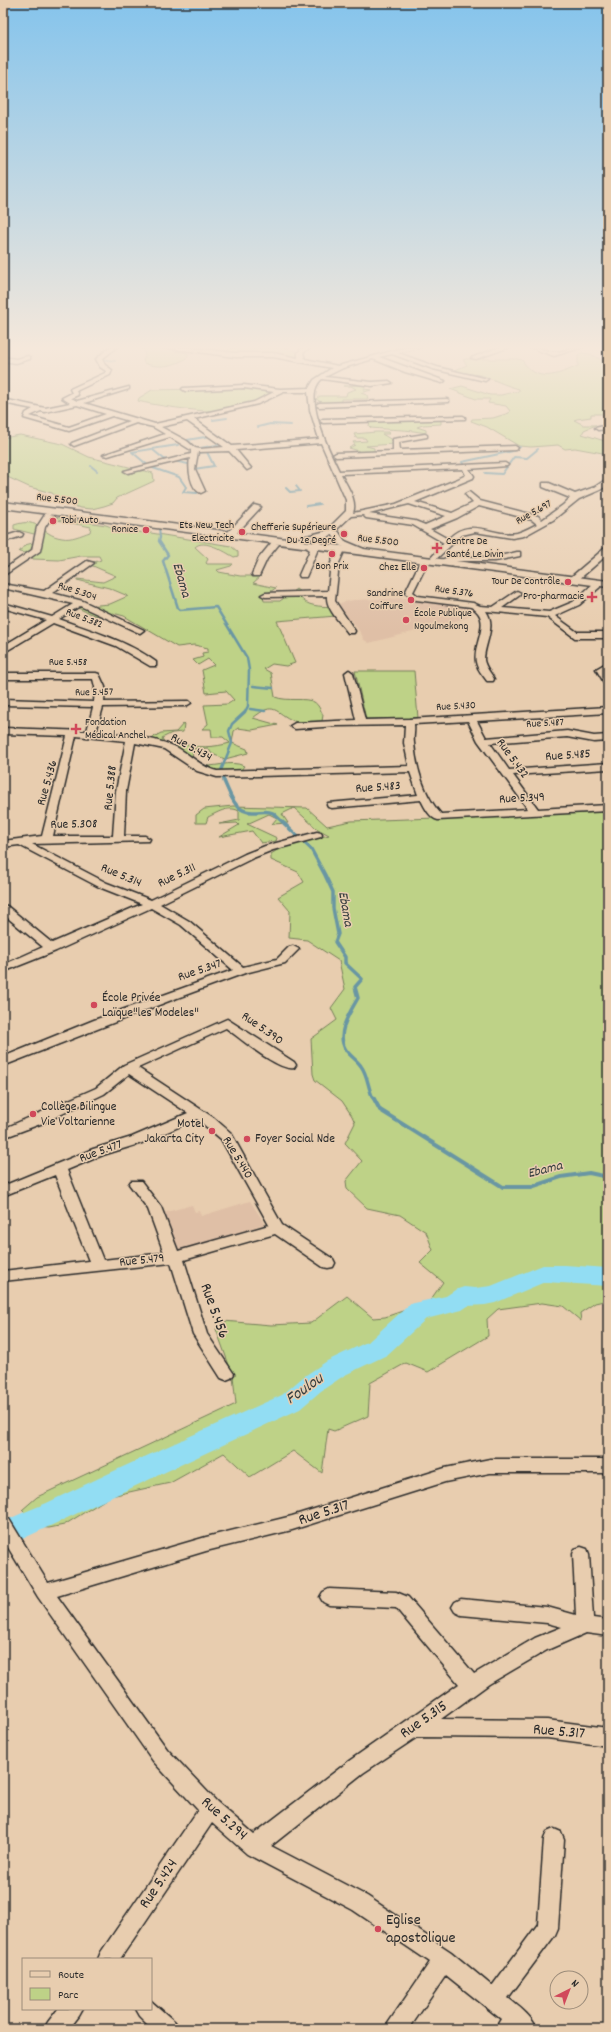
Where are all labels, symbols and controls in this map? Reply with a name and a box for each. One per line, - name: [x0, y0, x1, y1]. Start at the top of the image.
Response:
- street label: Rue 5.500: [35, 490, 79, 510]
- street label: Rue 5.697: [513, 497, 555, 529]
- place label: Tobi Auto: [61, 513, 98, 529]
- marker: Tobi Auto: [48, 516, 58, 526]
- place label: Ets New Tech Electricite: [179, 518, 234, 547]
- place label: Chefferie Supérieure Du 2e Degré: [251, 520, 336, 549]
- place label: Ronice: [111, 522, 138, 538]
- marker: Ronice: [141, 525, 151, 535]
- marker: Ets New Tech Electricite: [237, 527, 247, 537]
- marker: Chefferie Supérieure Du 2e Degré: [339, 529, 349, 539]
- street label: Rue 5.500: [356, 531, 400, 551]
- place label: Centre De Santé Le Divin: [446, 534, 504, 563]
- marker: Centre De Santé Le Divin: [431, 542, 443, 554]
- marker: Bon Prix: [327, 549, 337, 559]
- place label: Bon Prix: [316, 559, 348, 575]
- water label: Ebama: [167, 560, 196, 601]
- place label: Chez Elle: [379, 560, 416, 576]
- marker: Chez Elle: [419, 563, 429, 573]
- place label: Tour De Contrôle: [491, 574, 560, 590]
- marker: Tour De Contrôle: [563, 577, 573, 587]
- street label: Rue 5.304: [56, 578, 98, 606]
- street label: Rue 5.376: [434, 581, 474, 603]
- place label: Sandrine Coiffure: [367, 586, 403, 615]
- place label: Pro-pharmacie: [523, 589, 584, 605]
- marker: Pro-pharmacie: [587, 592, 597, 602]
- marker: Sandrine Coiffure: [406, 595, 416, 605]
- street label: Rue 5.382: [63, 605, 105, 633]
- place label: École Publique Ngoulmekong: [414, 606, 472, 635]
- marker: École Publique Ngoulmekong: [401, 615, 411, 625]
- street label: Rue 5.458: [49, 655, 87, 671]
- street label: Rue 5.457: [75, 685, 113, 701]
- street label: Rue 5.430: [436, 698, 476, 716]
- place label: Fondation Médical Anchel: [85, 715, 146, 744]
- street label: Rue 5.487: [526, 715, 564, 733]
- marker: Fondation Médical Anchel: [70, 723, 82, 735]
- street label: Rue 5.434: [167, 729, 215, 767]
- street label: Rue 5.432: [491, 735, 533, 783]
- street label: Rue 5.485: [545, 745, 591, 767]
- street label: Rue 5.436: [32, 758, 64, 808]
- street label: Rue 5.388: [99, 765, 123, 811]
- street label: Rue 5.483: [355, 777, 401, 799]
- street label: Rue 5.349: [499, 788, 545, 810]
- street label: Rue 5.308: [50, 815, 98, 835]
- street label: Rue 5.314: [98, 859, 144, 893]
- street label: Rue 5.311: [155, 859, 199, 893]
- water label: Ebama: [332, 890, 358, 929]
- street label: Rue 5.347: [176, 955, 224, 987]
- place label: École Privée Laïque"les Modeles": [102, 989, 199, 1023]
- marker: École Privée Laïque"les Modeles": [89, 1000, 99, 1010]
- street label: Rue 5.390: [237, 1008, 287, 1050]
- place label: Collège Bilingue Vie Voltarienne: [41, 1098, 117, 1132]
- marker: Collège Bilingue Vie Voltarienne: [28, 1109, 38, 1119]
- place label: Motel Jakarta City: [144, 1115, 205, 1149]
- marker: Motel Jakarta City: [207, 1126, 217, 1136]
- place label: Foyer Social Nde: [255, 1130, 335, 1149]
- street label: Rue 5.440: [217, 1133, 257, 1183]
- marker: Foyer Social Nde: [242, 1134, 252, 1144]
- street label: Rue 5.477: [77, 1136, 125, 1168]
- water label: Ebama: [526, 1156, 566, 1184]
- street label: Rue 5.479: [119, 1249, 165, 1273]
- street label: Rue 5.456: [193, 1280, 235, 1342]
- water label: Foulou: [281, 1367, 330, 1412]
- street label: Rue 5.317: [296, 1494, 352, 1532]
- street label: Rue 5.315: [395, 1695, 453, 1745]
- street label: Rue 5.317: [532, 1718, 586, 1746]
- street label: Rue 5.294: [195, 1792, 253, 1846]
- street label: Rue 5.424: [134, 1854, 184, 1914]
- place label: Eglise apostolique: [386, 1909, 456, 1950]
- marker: Eglise apostolique: [373, 1924, 383, 1934]
- legend: [22, 1958, 152, 2010]
- text: Route: [58, 1967, 84, 1984]
- north arrow: [549, 1970, 589, 2010]
- text: N: [567, 1976, 582, 1992]
- text: Parc: [58, 1987, 79, 2004]

